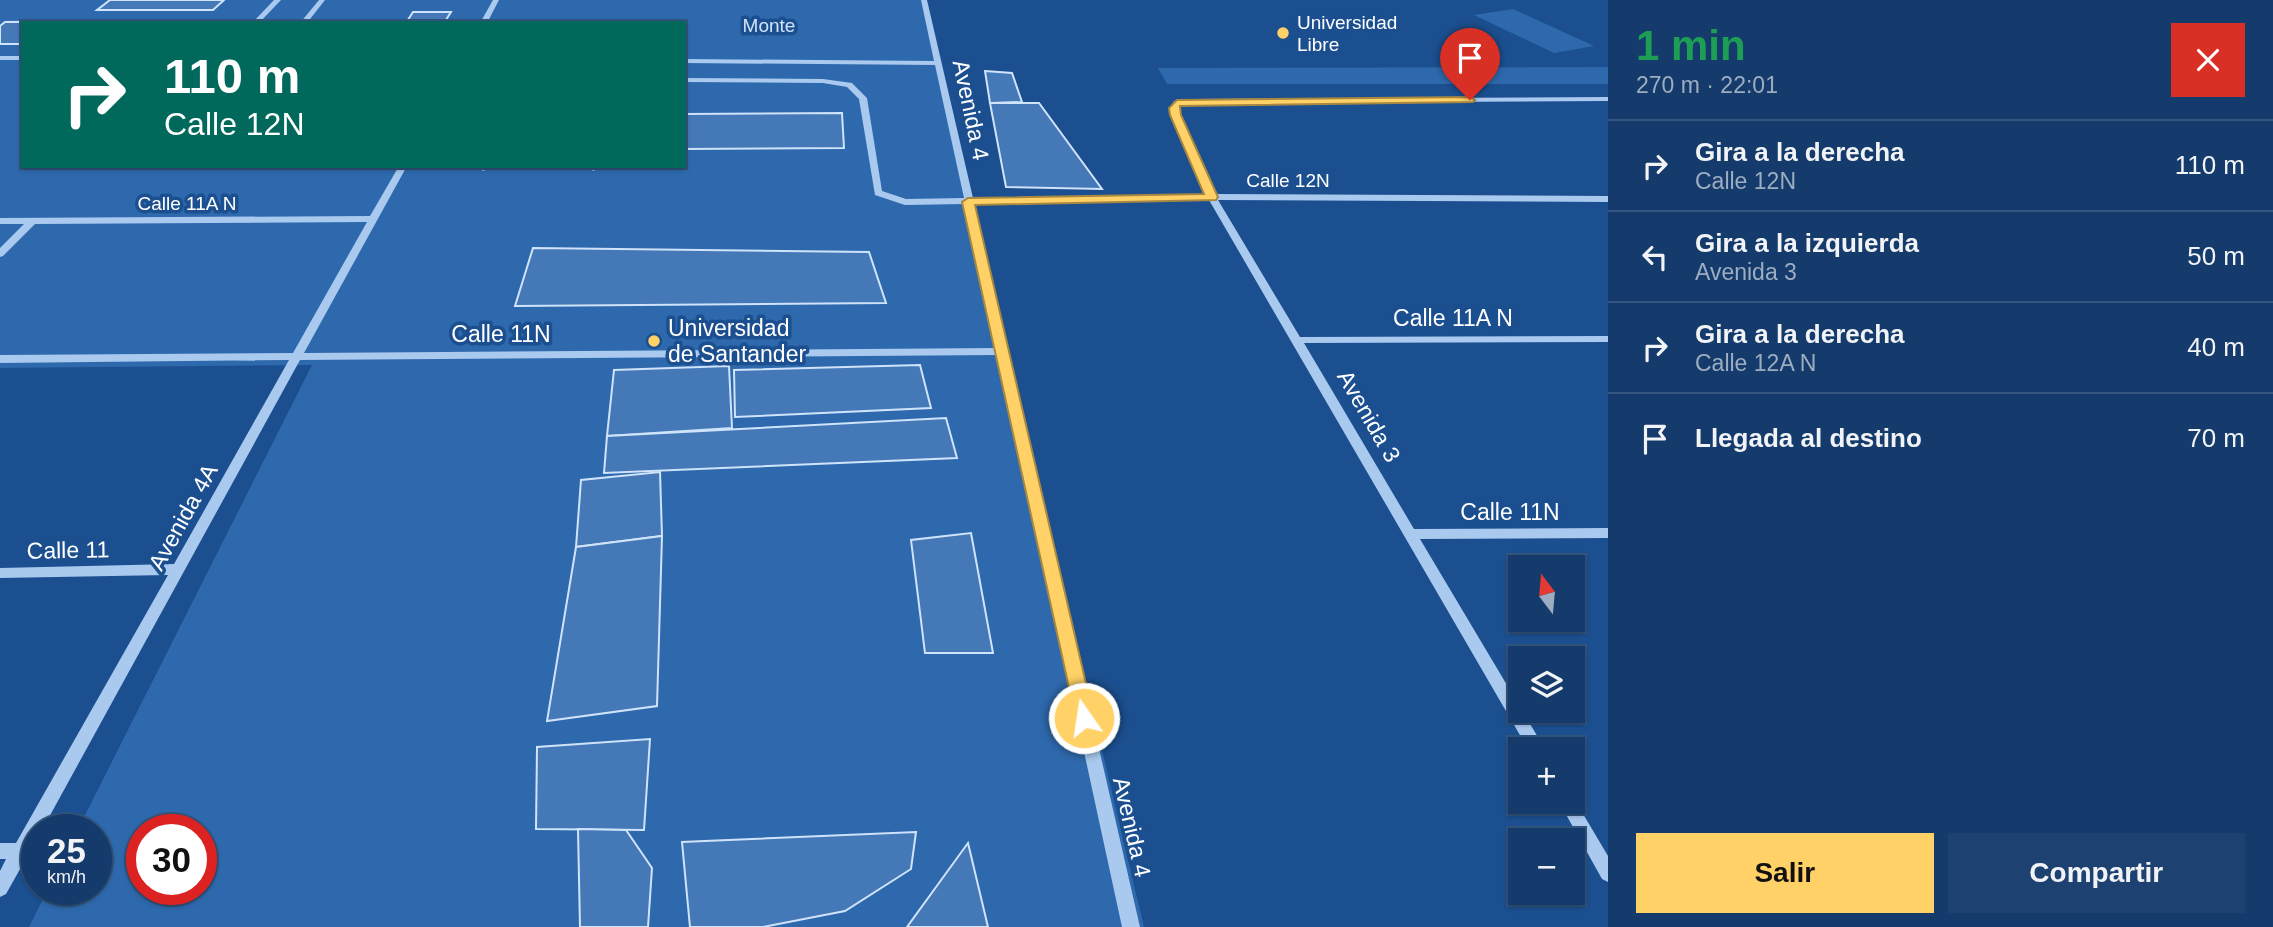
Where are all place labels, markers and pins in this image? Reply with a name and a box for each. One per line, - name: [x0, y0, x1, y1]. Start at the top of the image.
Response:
- place label: Universidad Libre: [1297, 12, 1397, 55]
- marker: Universidad Libre: [1275, 25, 1291, 41]
- pin: [1440, 28, 1500, 100]
- place label: Universidad de Santander: [668, 315, 806, 367]
- marker: Universidad de Santander: [646, 333, 662, 349]

